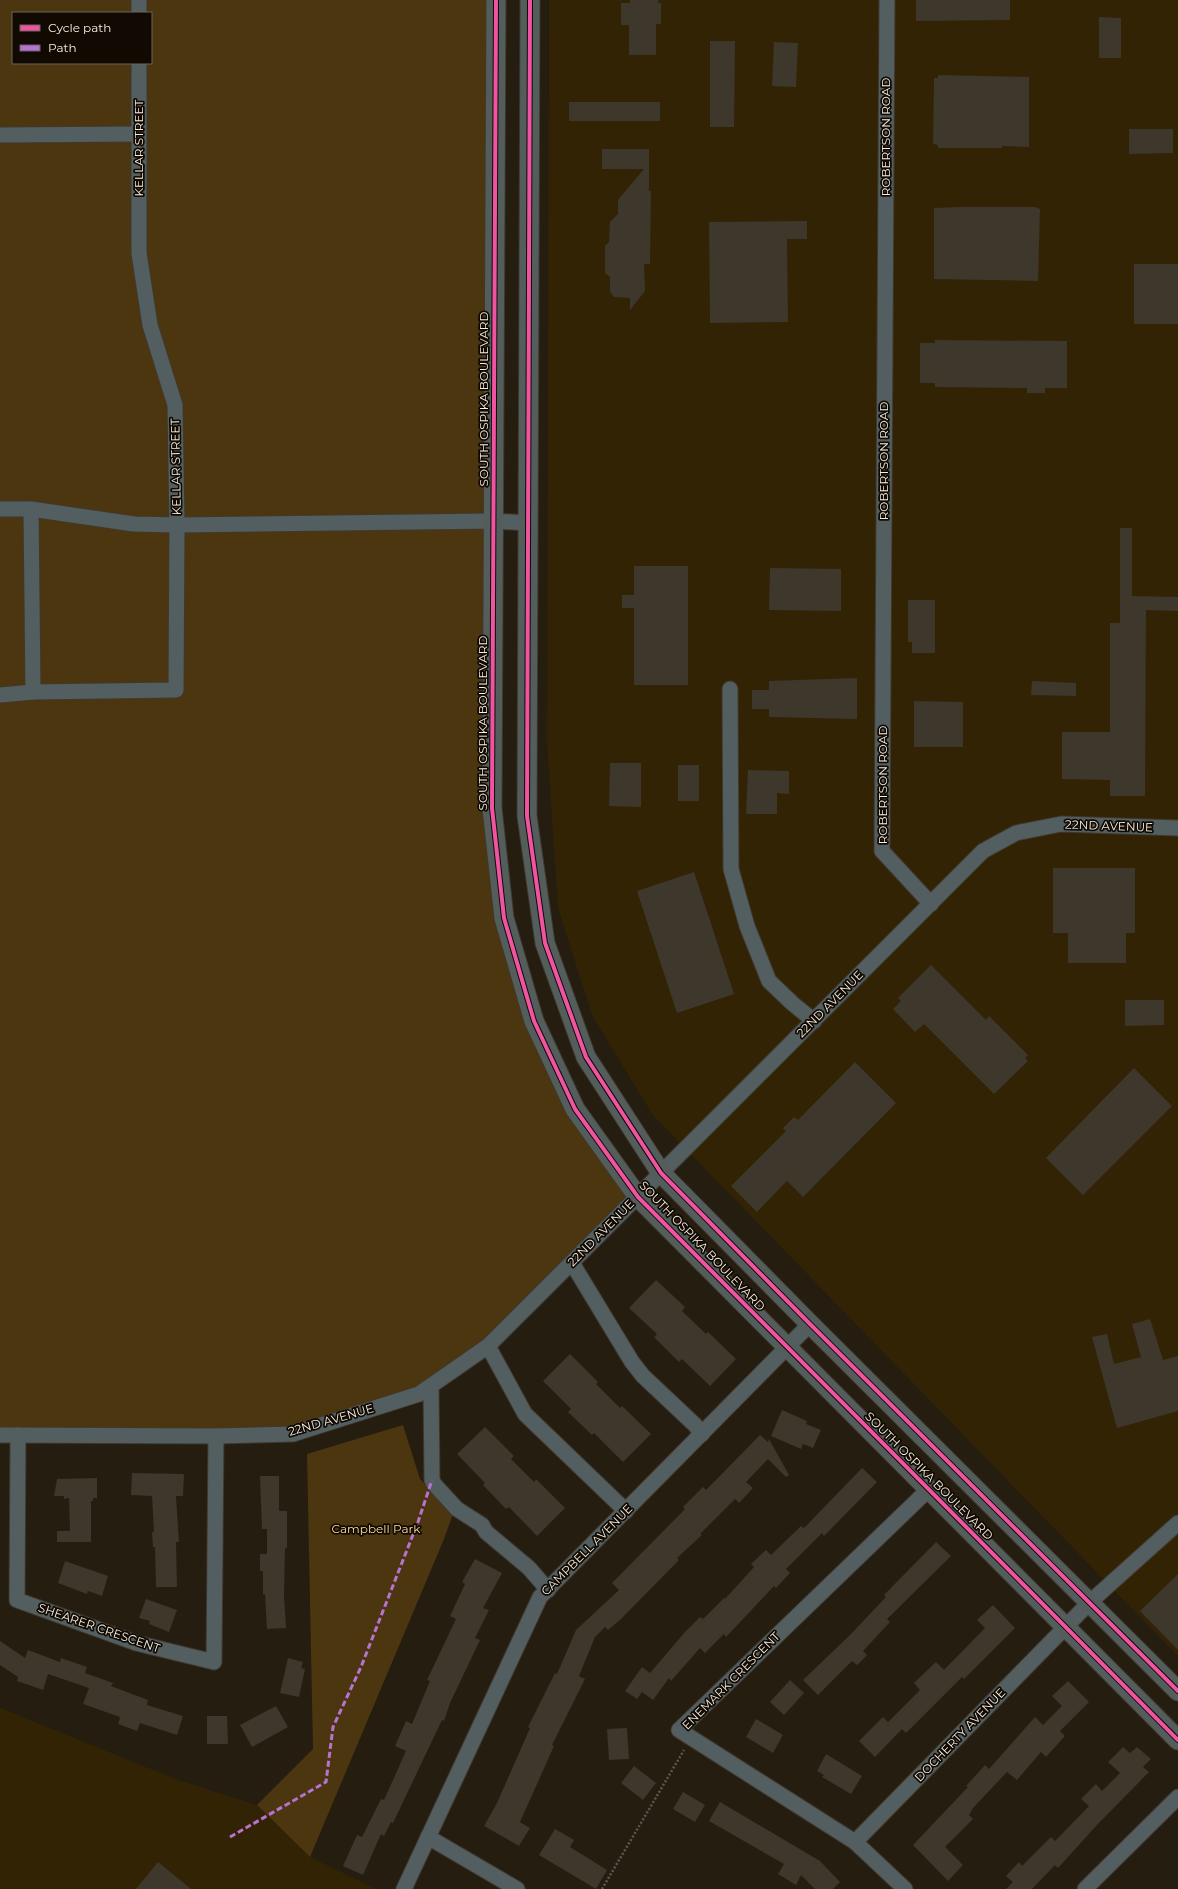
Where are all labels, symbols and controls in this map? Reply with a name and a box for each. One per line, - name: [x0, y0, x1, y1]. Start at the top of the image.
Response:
- legend: [12, 12, 152, 64]
- text: Cycle path: [48, 20, 111, 35]
- text: Path: [48, 40, 77, 55]
- street label: ROBERTSON ROAD: [878, 78, 893, 196]
- street label: KELLAR STREET: [131, 99, 146, 196]
- street label: SOUTH OSPIKA BOULEVARD: [476, 312, 491, 486]
- street label: ROBERTSON ROAD: [876, 402, 891, 520]
- street label: KELLAR STREET: [167, 418, 184, 516]
- street label: SOUTH OSPIKA BOULEVARD: [475, 636, 490, 810]
- street label: ROBERTSON ROAD: [875, 726, 890, 844]
- street label: 22ND AVENUE: [1065, 816, 1153, 835]
- street label: 22ND AVENUE: [793, 967, 866, 1040]
- street label: SOUTH OSPIKA BOULEVARD: [636, 1178, 769, 1314]
- street label: 22ND AVENUE: [564, 1196, 637, 1269]
- street label: 22ND AVENUE: [286, 1400, 375, 1439]
- street label: SOUTH OSPIKA BOULEVARD: [862, 1409, 997, 1543]
- street label: CAMPBELL AVENUE: [538, 1501, 635, 1598]
- park label: Campbell Park: [332, 1521, 421, 1536]
- street label: SHEARER CRESCENT: [36, 1600, 162, 1655]
- street label: ENEMARK CRESCENT: [679, 1629, 783, 1733]
- street label: DOCHERTY AVENUE: [911, 1685, 1008, 1785]

